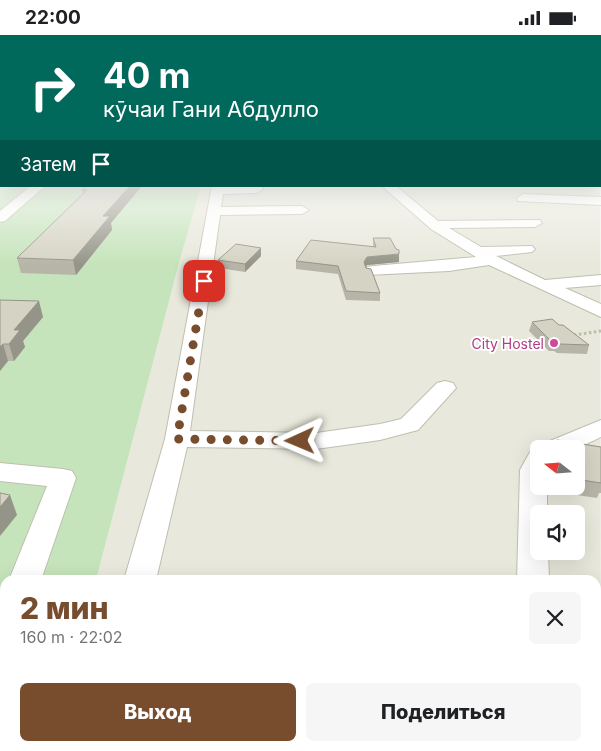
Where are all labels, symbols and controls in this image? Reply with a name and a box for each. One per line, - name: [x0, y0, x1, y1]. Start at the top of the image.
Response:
- text: 22:00: [25, 6, 81, 29]
- text: 40 m: [103, 54, 191, 96]
- icon: right: [20, 55, 85, 120]
- text: кӯчаи Гани Абдулло: [103, 96, 319, 122]
- icon: arrive: [87, 150, 115, 178]
- text: Затем: [20, 153, 77, 176]
- pin: [183, 260, 225, 302]
- icon: arrive: [190, 267, 218, 295]
- place label: City Hostel: [472, 335, 544, 352]
- marker: City Hostel: [548, 337, 560, 349]
- position arrow: [273, 414, 325, 466]
- north arrow: [530, 440, 585, 495]
- map controls: [530, 440, 585, 560]
- button: sound: [530, 505, 585, 560]
- text: 2 мин: [20, 590, 109, 626]
- button: close: [529, 592, 581, 644]
- text: 160 m · 22:02: [20, 627, 123, 647]
- button: Выход: [20, 683, 296, 741]
- button: Поделиться: [306, 683, 581, 741]

